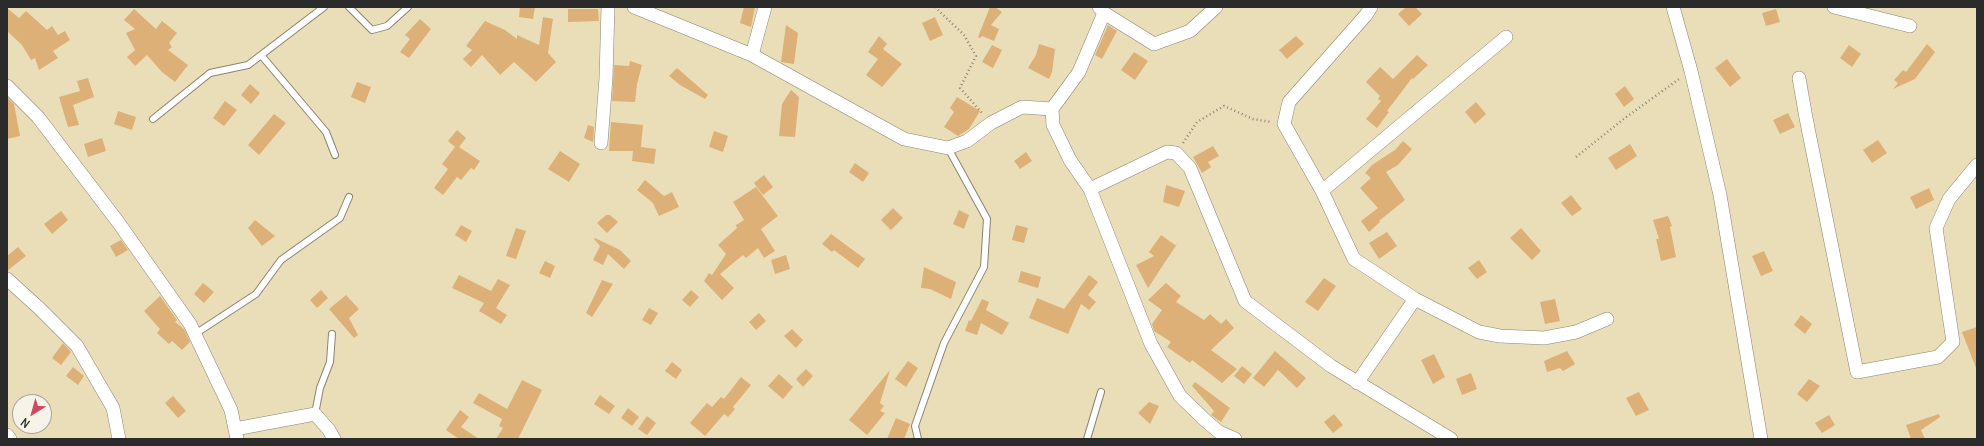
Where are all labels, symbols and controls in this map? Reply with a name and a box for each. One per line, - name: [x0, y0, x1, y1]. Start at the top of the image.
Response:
- north arrow: [12, 394, 52, 434]
- text: N: [18, 415, 33, 431]

